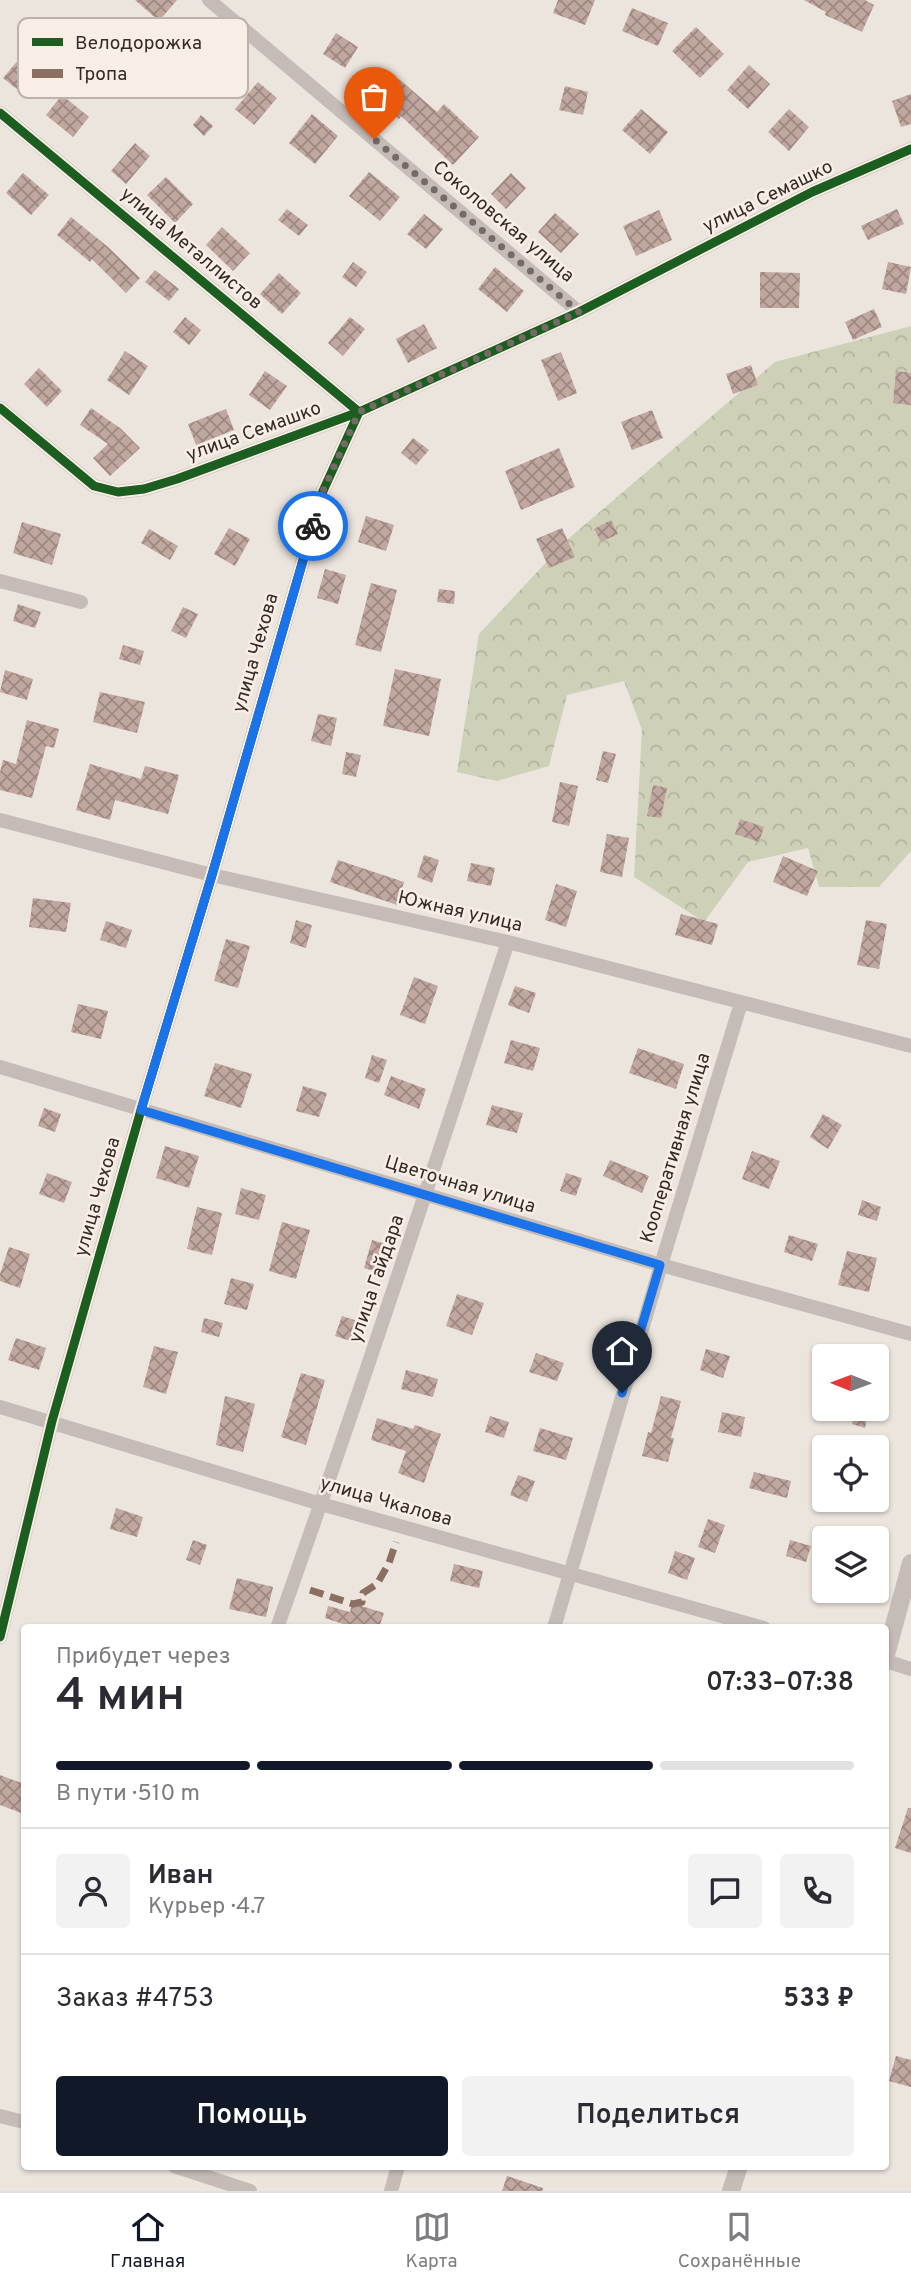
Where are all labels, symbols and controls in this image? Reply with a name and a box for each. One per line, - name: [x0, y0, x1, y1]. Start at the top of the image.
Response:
- legend: [18, 18, 248, 98]
- text: Велодорожка: [75, 32, 202, 56]
- text: Тропа: [75, 63, 127, 87]
- pin: [344, 67, 404, 139]
- icon: bag: [355, 78, 393, 116]
- street label: улица Семашко: [699, 155, 837, 239]
- street label: Соколовская улица: [427, 156, 579, 288]
- street label: улица Металлистов: [115, 183, 267, 315]
- street label: улица Семашко: [183, 396, 325, 468]
- courier: [278, 491, 348, 561]
- icon: bike: [294, 507, 332, 545]
- street label: улица Чехова: [227, 590, 285, 716]
- street label: Южная улица: [395, 886, 525, 938]
- street label: Кооперативная улица: [636, 1050, 716, 1246]
- street label: улица Чехова: [69, 1134, 127, 1260]
- street label: Цветочная улица: [382, 1151, 538, 1219]
- street label: улица Гайдара: [344, 1212, 410, 1346]
- pin: [592, 1321, 652, 1393]
- icon: home: [603, 1332, 641, 1370]
- north arrow: [812, 1344, 889, 1421]
- map controls: [812, 1344, 889, 1603]
- button: locate: [812, 1435, 889, 1512]
- street label: улица Чкалова: [317, 1472, 455, 1532]
- button: layers: [812, 1526, 889, 1603]
- text: Прибудет через: [56, 1643, 231, 1672]
- text: 07:33–07:38: [706, 1667, 854, 1700]
- text: 4 мин: [56, 1668, 185, 1727]
- text: В пути · 510 m: [56, 1780, 200, 1809]
- button: person: [56, 1854, 130, 1928]
- button: chat: [688, 1854, 762, 1928]
- button: phone: [780, 1854, 854, 1928]
- text: Иван: [148, 1860, 213, 1893]
- text: Курьер · 4.7: [148, 1893, 265, 1922]
- text: Заказ #4753: [56, 1983, 214, 2016]
- text: 533 ₽: [783, 1983, 854, 2016]
- button: Помощь: [56, 2076, 448, 2156]
- button: Поделиться: [462, 2076, 854, 2156]
- tab: Главная: [110, 2208, 185, 2274]
- tab: Карта: [406, 2208, 458, 2274]
- tab: Сохранённые: [678, 2208, 801, 2274]

